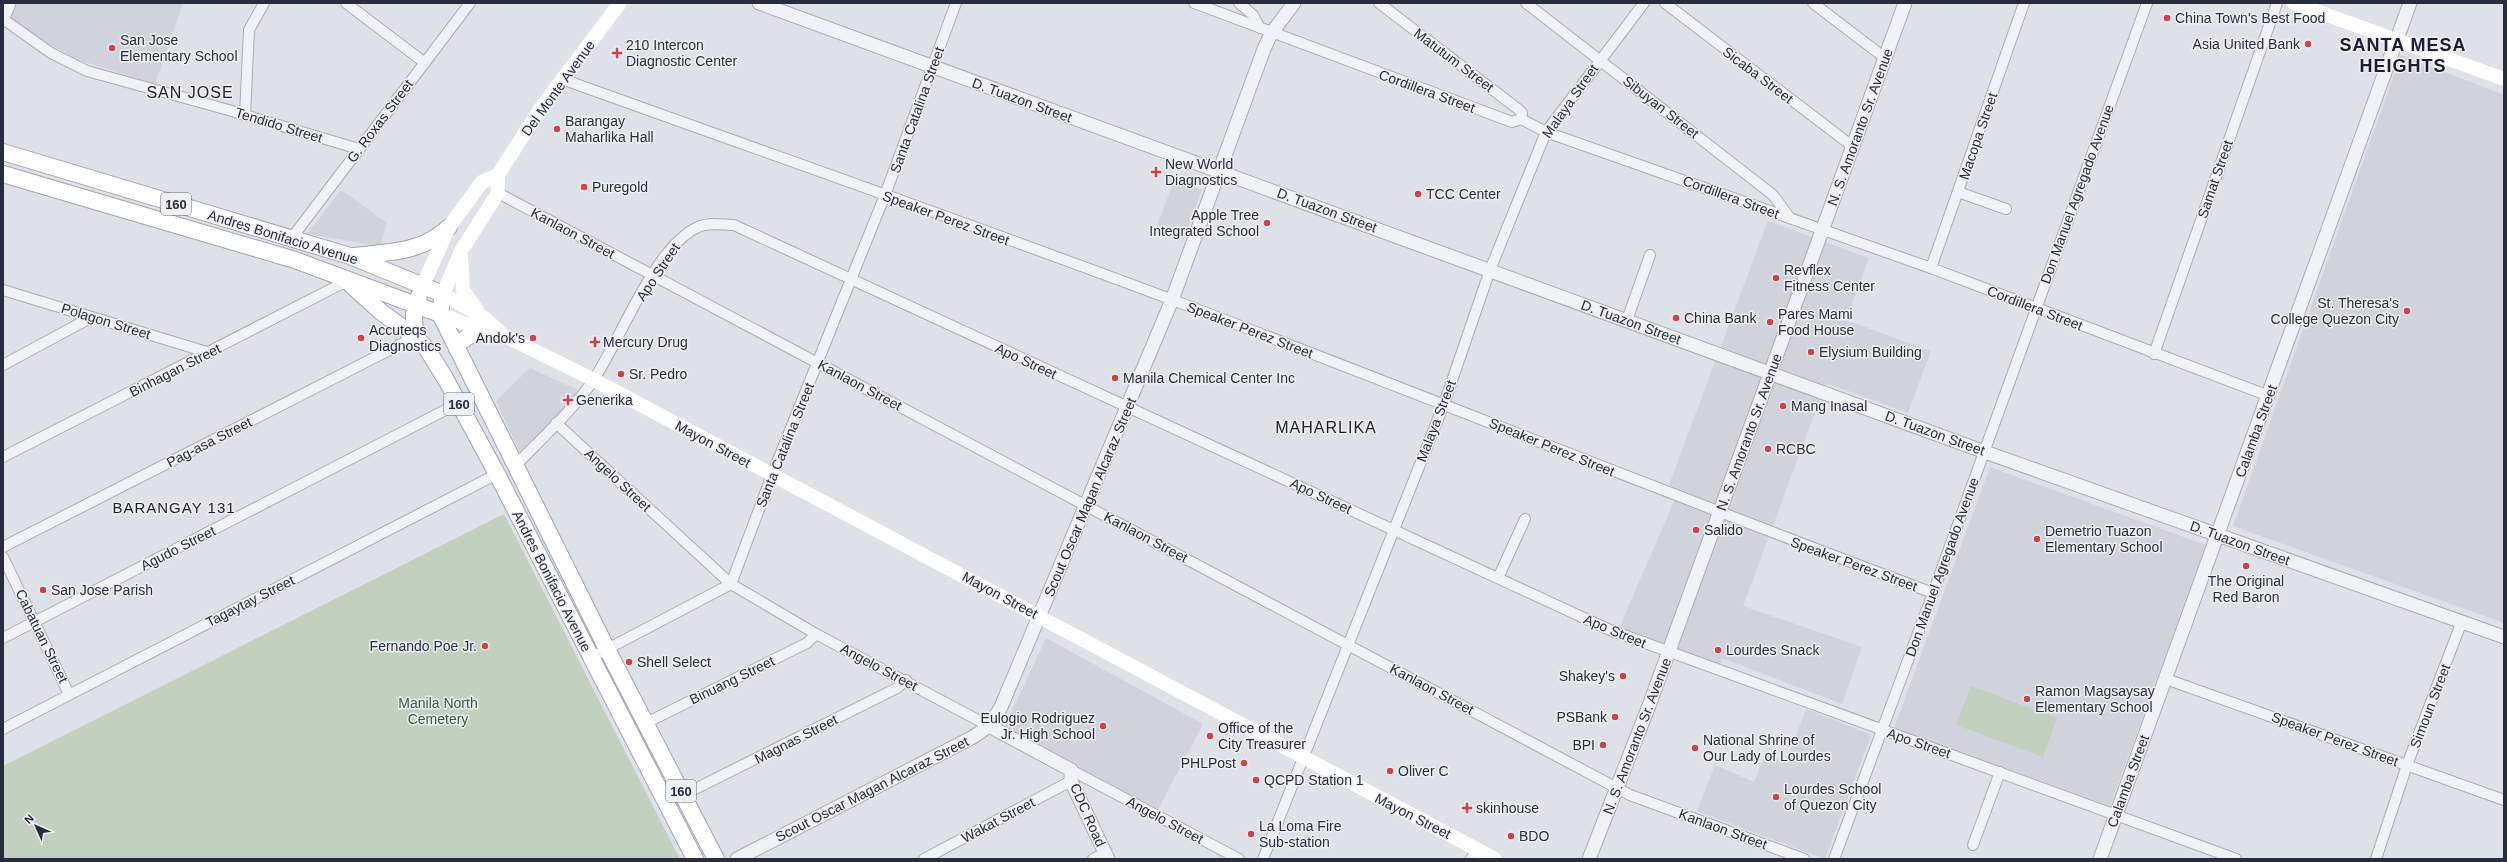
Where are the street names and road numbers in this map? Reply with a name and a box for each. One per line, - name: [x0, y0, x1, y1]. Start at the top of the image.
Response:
- street label: Matutum Street: [1411, 25, 1497, 95]
- street label: Del Monte Avenue: [518, 37, 598, 139]
- street label: Sicaba Street: [1720, 43, 1796, 107]
- street label: Santa Catalina Street: [887, 45, 947, 175]
- street label: N. S. Amoranto Sr. Avenue: [1824, 46, 1896, 208]
- street label: Malaya Street: [1539, 61, 1601, 141]
- street label: Cordillera Street: [1377, 66, 1477, 116]
- street label: Sibuyan Street: [1620, 72, 1702, 142]
- street label: D. Tuazon Street: [970, 75, 1074, 126]
- street label: G. Roxas Street: [344, 76, 416, 166]
- street label: Macopa Street: [1956, 90, 2000, 182]
- street label: Don Manuel Agregado Avenue: [2037, 102, 2117, 286]
- street label: Tendido Street: [233, 104, 325, 146]
- street label: Samat Street: [2194, 138, 2236, 220]
- street label: Cordillera Street: [1681, 172, 1781, 222]
- street label: D. Tuazon Street: [1275, 185, 1379, 236]
- street label: Speaker Perez Street: [880, 188, 1012, 248]
- road number: 160: [161, 193, 191, 215]
- street label: Kanlaon Street: [528, 204, 618, 262]
- street label: Andres Bonifacio Avenue: [206, 207, 360, 268]
- street label: Apo Street: [633, 240, 683, 304]
- street label: Cordillera Street: [1985, 282, 2085, 334]
- street label: D. Tuazon Street: [1579, 297, 1683, 348]
- street label: Speaker Perez Street: [1185, 299, 1315, 361]
- street label: Polagon Street: [59, 300, 153, 342]
- street label: Binhagan Street: [127, 340, 223, 400]
- street label: Apo Street: [993, 340, 1059, 382]
- street label: N. S. Amoranto Sr. Avenue: [1713, 351, 1785, 513]
- street label: Kanlaon Street: [815, 356, 905, 414]
- street label: Malaya Street: [1413, 378, 1459, 464]
- street label: Santa Catalina Street: [753, 380, 817, 510]
- street label: Calamba Street: [2232, 382, 2280, 479]
- road number: 160: [444, 393, 474, 415]
- street label: Scout Oscar Magan Alcaraz Street: [1041, 395, 1139, 599]
- street label: D. Tuazon Street: [1883, 408, 1987, 459]
- street label: Pag-asa Street: [164, 414, 254, 470]
- street label: Speaker Perez Street: [1487, 415, 1617, 480]
- street label: Mayon Street: [672, 417, 754, 471]
- street label: Angelo Street: [582, 445, 655, 515]
- street label: Apo Street: [1288, 475, 1354, 517]
- street label: Don Manuel Agregado Avenue: [1902, 475, 1982, 659]
- street label: Andres Bonifacio Avenue: [509, 508, 595, 654]
- street label: Kanlaon Street: [1101, 508, 1191, 566]
- street label: D. Tuazon Street: [2188, 518, 2292, 569]
- street label: Agudo Street: [138, 522, 218, 574]
- street label: Speaker Perez Street: [1788, 534, 1920, 594]
- street label: Mayon Street: [959, 568, 1041, 622]
- street label: Tagaytay Street: [203, 572, 297, 630]
- street label: Cabatuan Street: [12, 587, 72, 685]
- street label: Apo Street: [1581, 611, 1649, 651]
- street label: Angelo Street: [838, 640, 920, 694]
- street label: Binuang Street: [687, 652, 777, 707]
- street label: N. S. Amoranto Sr. Avenue: [1600, 655, 1674, 816]
- street label: Kanlaon Street: [1387, 660, 1477, 718]
- street label: Simoun Street: [2407, 662, 2453, 750]
- street label: Speaker Perez Street: [2269, 709, 2401, 769]
- street label: Magnas Street: [752, 711, 840, 767]
- street label: Apo Street: [1885, 725, 1953, 761]
- street label: Calamba Street: [2104, 732, 2152, 829]
- street label: Scout Oscar Magan Alcaraz Street: [773, 733, 971, 845]
- road number: 160: [666, 780, 696, 802]
- street label: CDC Road: [1067, 781, 1109, 849]
- street label: Mayon Street: [1372, 790, 1454, 842]
- street label: Angelo Street: [1124, 793, 1206, 847]
- street label: Wakat Street: [959, 794, 1037, 846]
- street label: Kanlaon Street: [1677, 806, 1769, 852]

